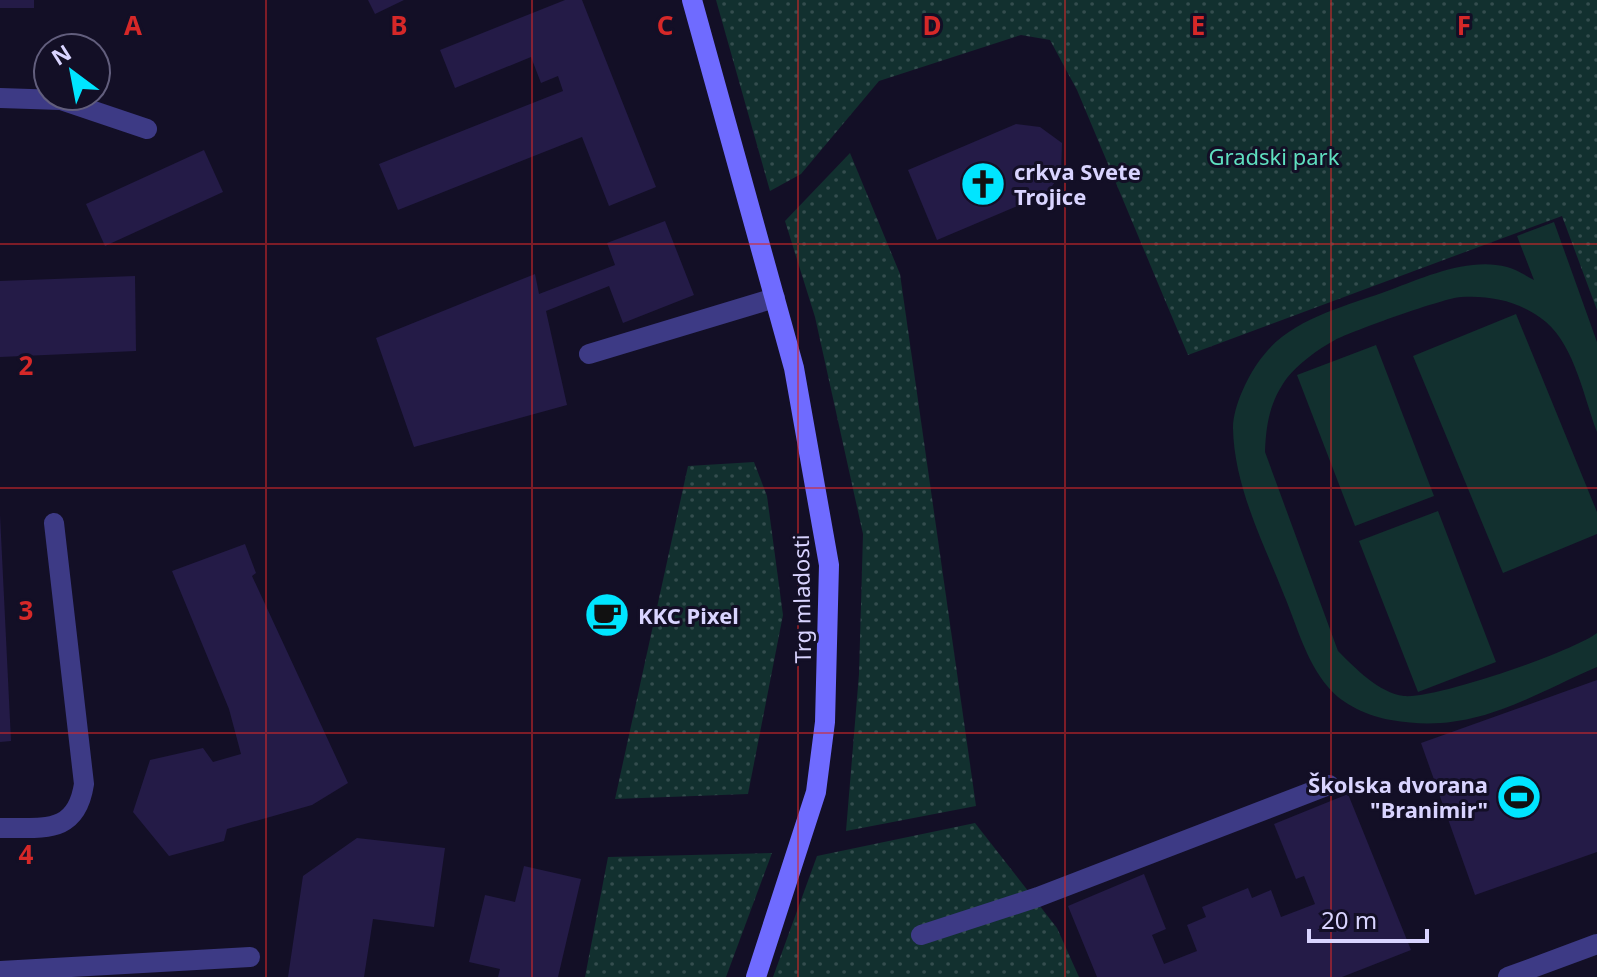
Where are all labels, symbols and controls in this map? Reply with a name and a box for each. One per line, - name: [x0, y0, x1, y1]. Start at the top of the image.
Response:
- text: A: [124, 7, 142, 43]
- text: B: [390, 7, 408, 43]
- text: C: [657, 7, 673, 43]
- text: D: [922, 7, 942, 43]
- text: E: [1191, 7, 1205, 43]
- text: F: [1457, 7, 1471, 43]
- north arrow: [32, 32, 112, 112]
- text: N: [45, 37, 76, 72]
- park label: Gradski park: [1209, 141, 1340, 171]
- place label: crkva Svete Trojice: [1014, 156, 1141, 211]
- church icon: crkva Svete Trojice: [959, 160, 1007, 208]
- text: 2: [19, 347, 34, 383]
- street label: Trg mladosti: [785, 534, 817, 664]
- cafe icon: KKC Pixel: [583, 591, 631, 639]
- text: 3: [19, 592, 33, 628]
- place label: KKC Pixel: [638, 600, 739, 630]
- place label: Školska dvorana "Branimir": [1308, 769, 1488, 824]
- sports icon: Školska dvorana "Branimir": [1495, 773, 1543, 821]
- text: 4: [19, 836, 34, 872]
- scale bar: [1309, 893, 1427, 943]
- text: 20 m: [1321, 903, 1377, 936]

